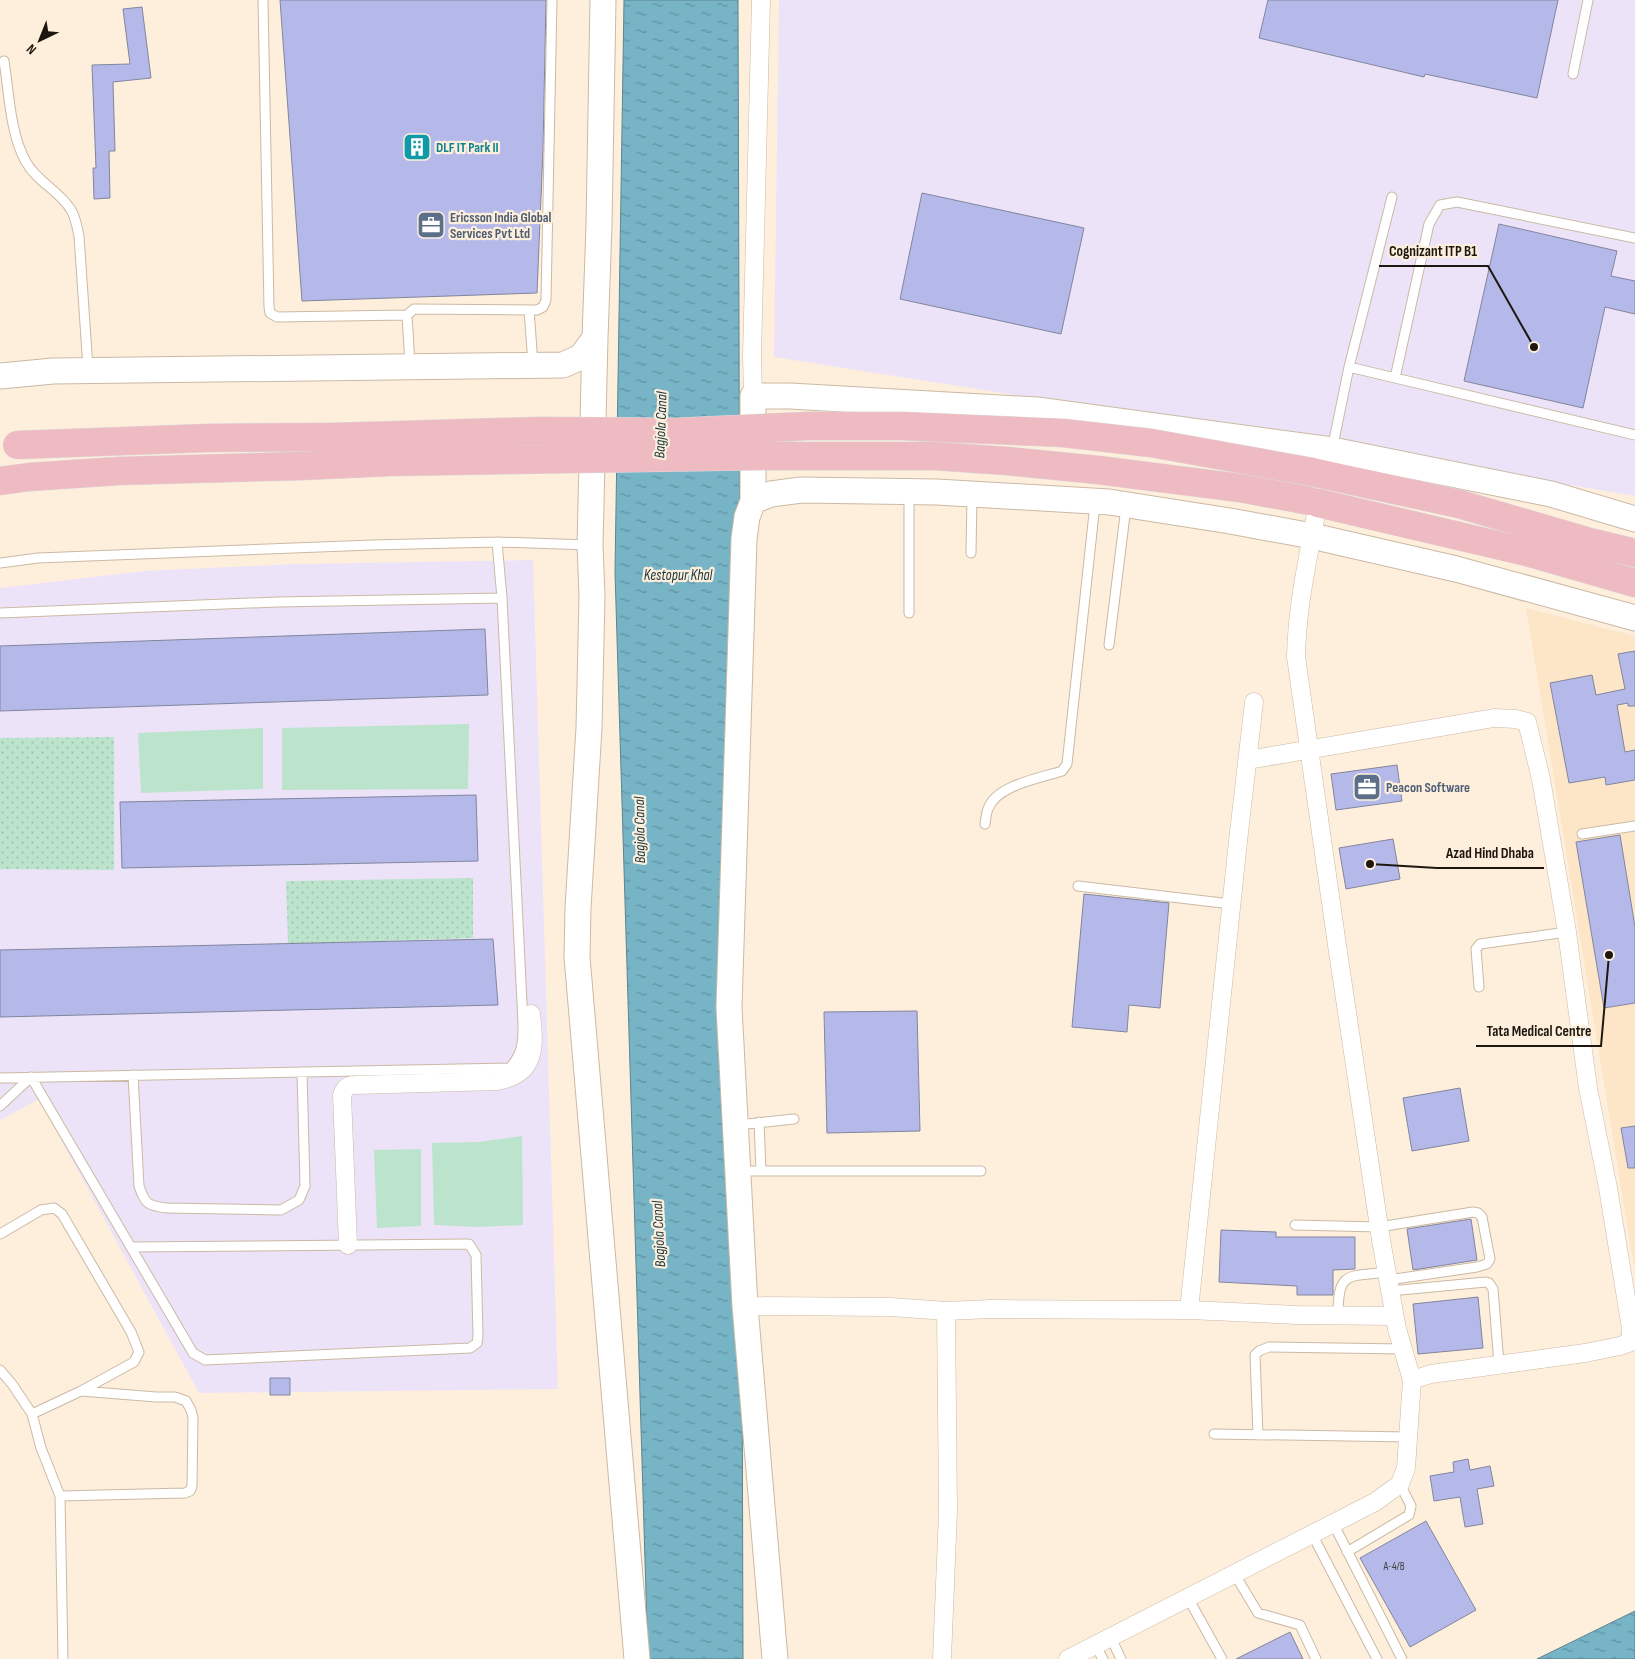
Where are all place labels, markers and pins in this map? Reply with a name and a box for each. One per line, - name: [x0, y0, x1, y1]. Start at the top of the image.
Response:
- building icon: DLF IT Park II: [402, 132, 432, 162]
- place label: DLF IT Park II: [436, 139, 499, 156]
- place label: Ericsson India Global Services Pvt Ltd: [450, 209, 552, 242]
- office icon: Ericsson India Global Services Pvt Ltd: [416, 210, 446, 240]
- callout: Cognizant ITP B1: [1379, 236, 1488, 266]
- office icon: Peacon Software: [1352, 772, 1382, 802]
- place label: Peacon Software: [1386, 779, 1470, 796]
- callout: Azad Hind Dhaba: [1437, 838, 1544, 868]
- callout: Tata Medical Centre: [1476, 1016, 1601, 1046]

